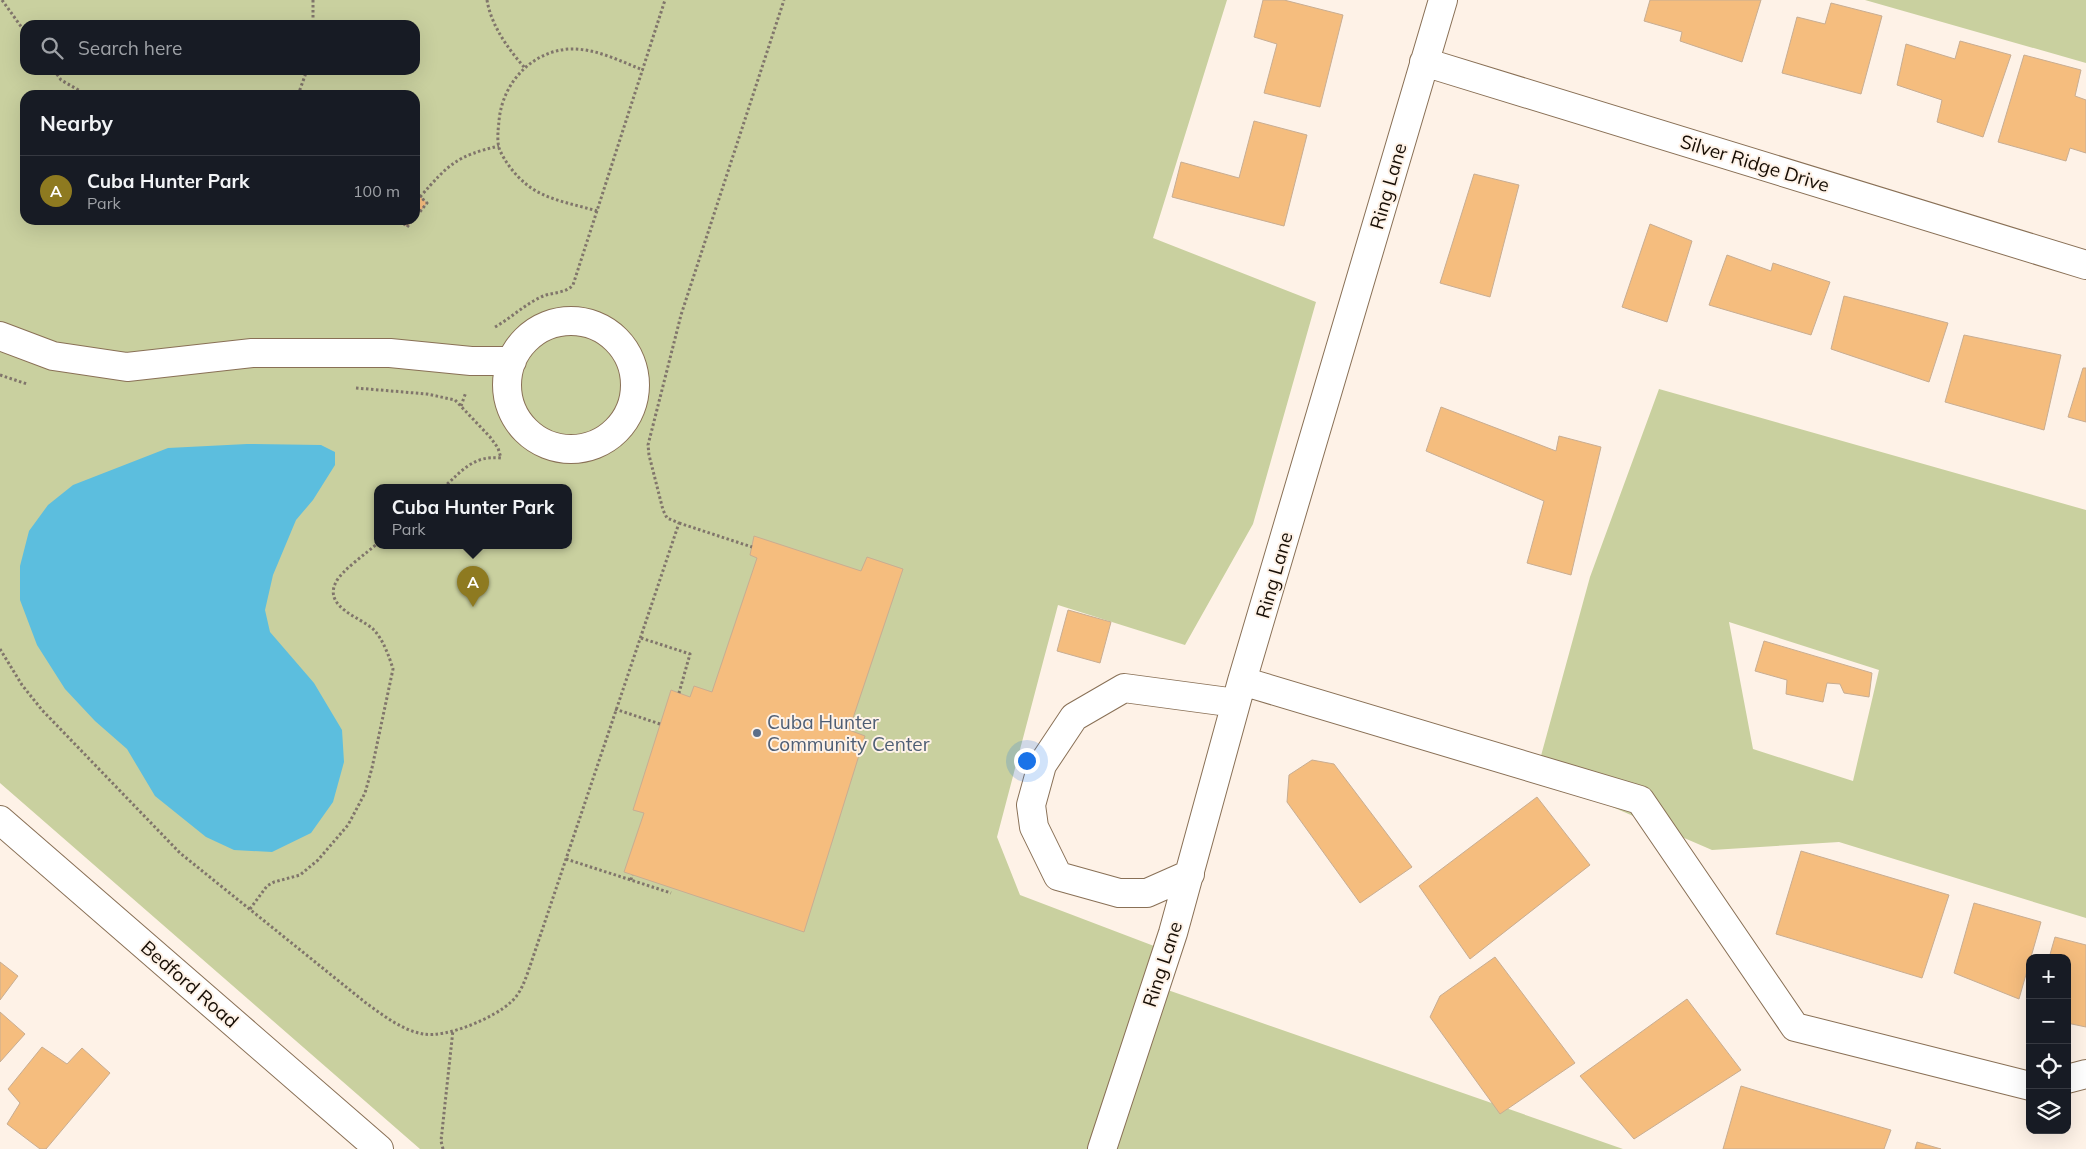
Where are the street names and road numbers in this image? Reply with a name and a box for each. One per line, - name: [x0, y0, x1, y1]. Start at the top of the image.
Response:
- street label: Silver Ridge Drive: [1677, 129, 1833, 197]
- street label: Ring Lane: [1364, 140, 1412, 232]
- street label: Ring Lane: [1250, 529, 1298, 621]
- street label: Ring Lane: [1137, 918, 1187, 1010]
- street label: Bedford Road: [136, 935, 244, 1033]

